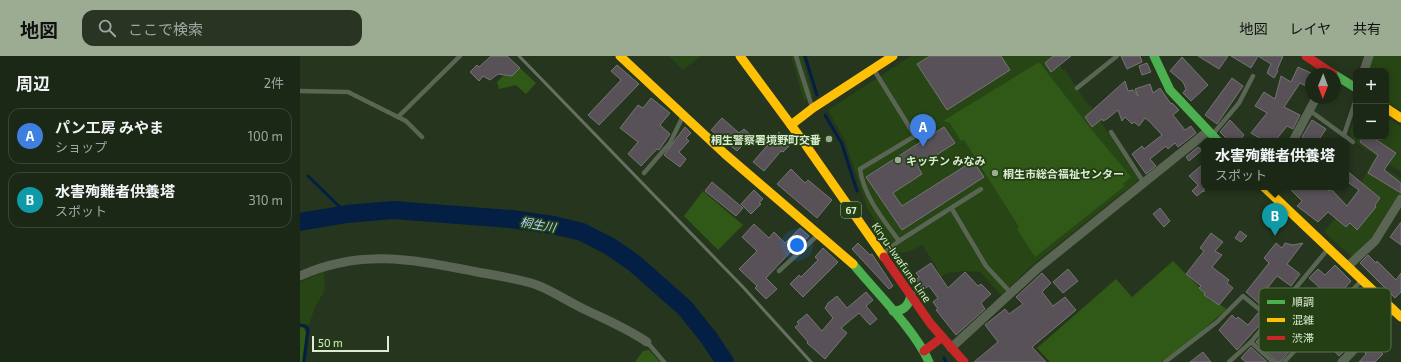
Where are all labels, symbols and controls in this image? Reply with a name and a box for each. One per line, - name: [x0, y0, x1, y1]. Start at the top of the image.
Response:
- search box: [82, 10, 362, 46]
- icon: search: [96, 17, 118, 39]
- text: 地図: [20, 18, 58, 41]
- text: ここで検索: [128, 20, 203, 38]
- text: 地図: [1239, 20, 1267, 37]
- text: レイヤ: [1289, 20, 1331, 37]
- text: 共有: [1353, 20, 1381, 37]
- north arrow: [1305, 68, 1341, 104]
- map controls: [1353, 68, 1389, 140]
- button: +: [1353, 68, 1389, 104]
- text: 周辺: [16, 73, 50, 93]
- text: 2件: [264, 75, 284, 91]
- button: −: [1353, 104, 1389, 140]
- pin: A: [910, 114, 936, 147]
- text: パン工房 みやま: [55, 118, 164, 136]
- text: A: [26, 128, 34, 144]
- text: 100 m: [248, 128, 283, 144]
- place label: 桐生警察署境野町交番: [711, 133, 821, 146]
- marker: 桐生警察署境野町交番: [824, 134, 834, 144]
- popup: [1201, 138, 1349, 190]
- text: ショップ: [55, 139, 107, 155]
- text: 水害殉難者供養塔: [1215, 146, 1335, 164]
- place label: キッチン みなみ: [906, 154, 985, 167]
- marker: キッチン みなみ: [893, 155, 903, 165]
- place label: 桐生市総合福祉センター: [1003, 167, 1124, 180]
- text: スポット: [1215, 167, 1267, 183]
- marker: 桐生市総合福祉センター: [990, 168, 1000, 178]
- text: 水害殉難者供養塔: [55, 182, 175, 200]
- text: B: [26, 192, 34, 208]
- text: 310 m: [248, 192, 283, 208]
- road number: 67: [841, 202, 861, 218]
- text: スポット: [55, 203, 107, 219]
- pin: B: [1262, 203, 1288, 236]
- water label: 桐生川: [519, 214, 559, 234]
- street label: Kiryu-Iwafune Line: [870, 220, 934, 305]
- your location: [787, 235, 807, 255]
- legend: [1259, 288, 1391, 352]
- text: 順調: [1292, 295, 1314, 308]
- text: 混雑: [1292, 313, 1314, 326]
- text: 渋滞: [1292, 331, 1314, 344]
- scale bar: [312, 334, 389, 353]
- text: 50 m: [318, 336, 343, 349]

